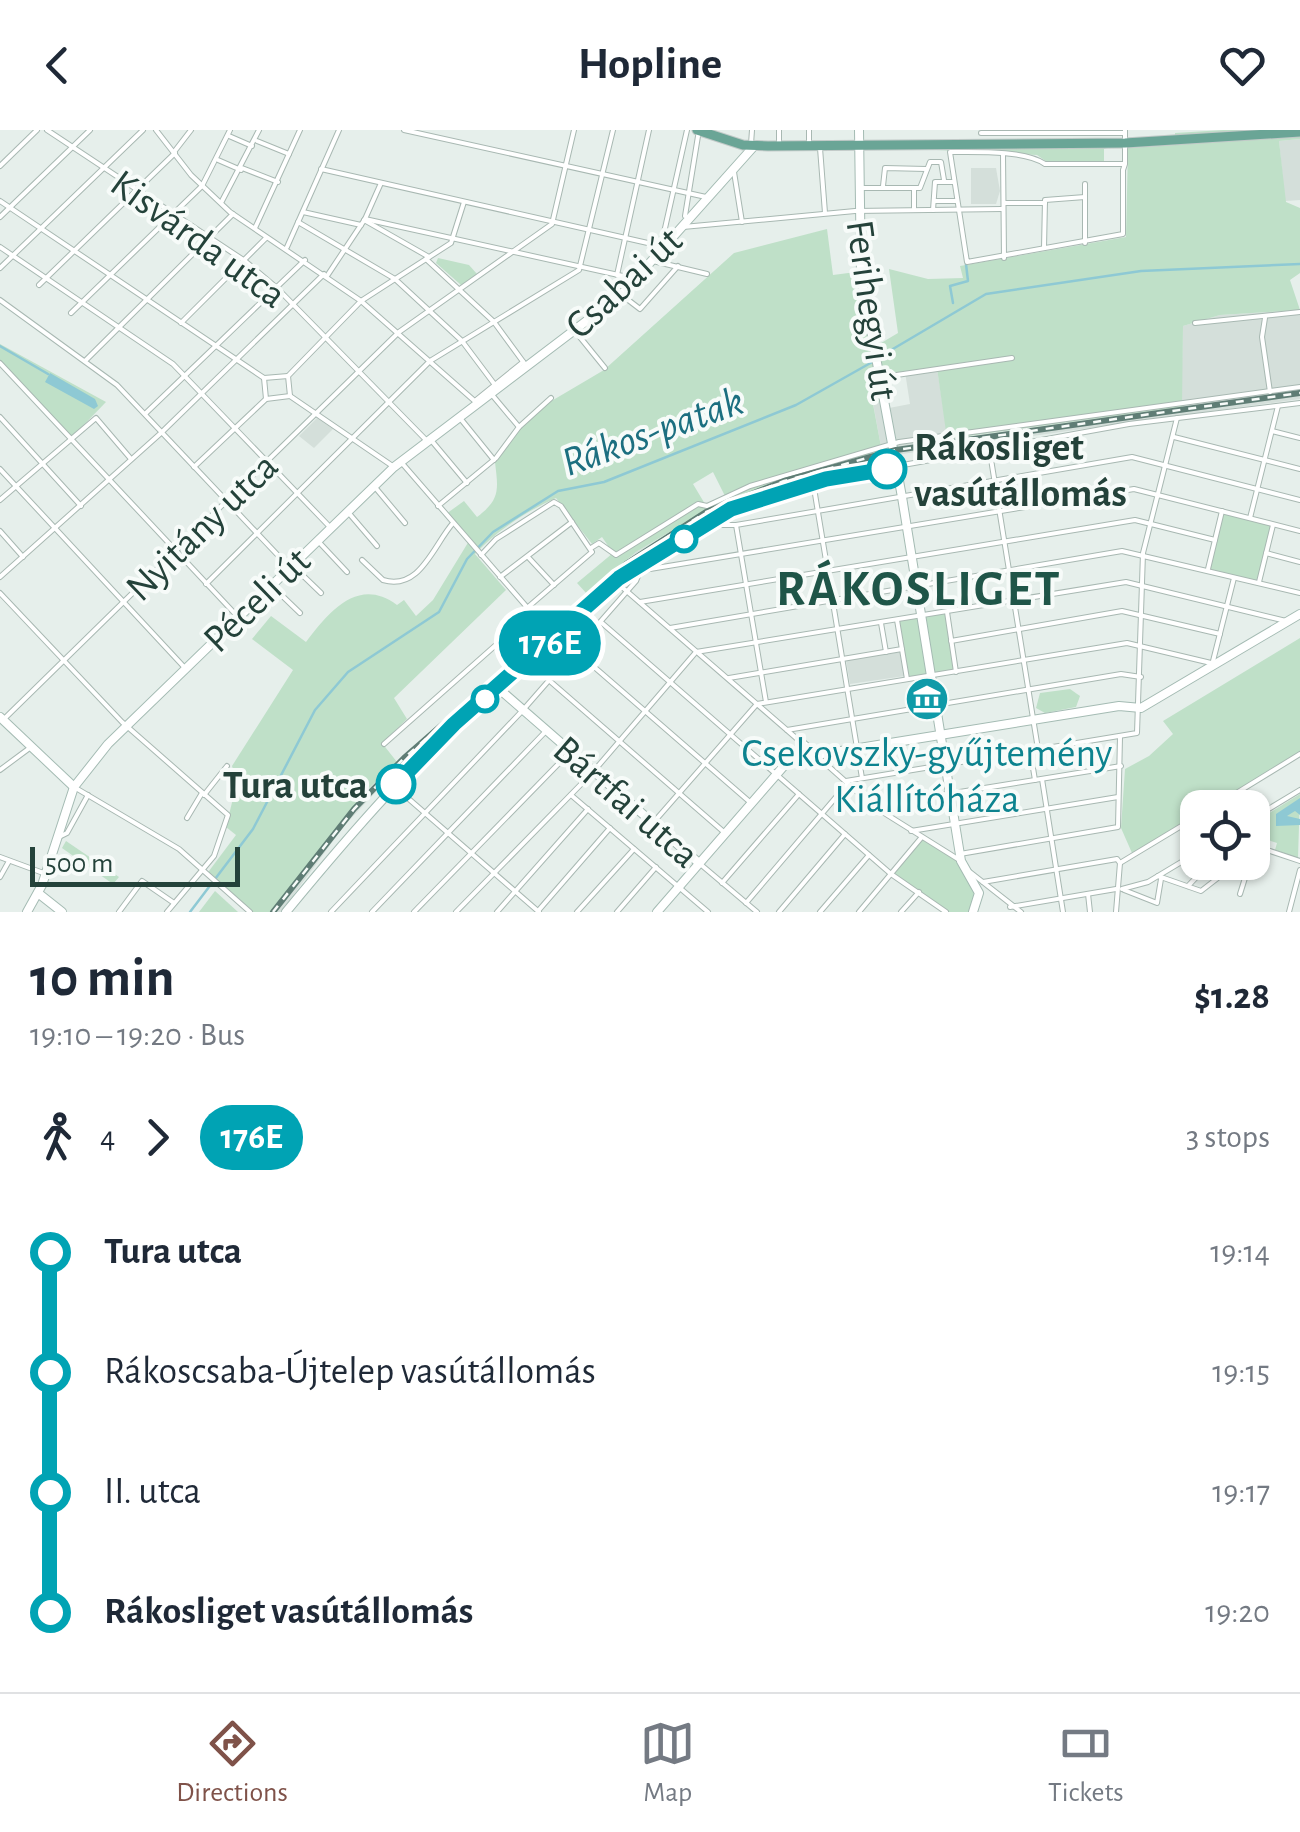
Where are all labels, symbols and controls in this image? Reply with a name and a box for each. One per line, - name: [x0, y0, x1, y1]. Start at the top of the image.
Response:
- icon: back: [30, 38, 85, 93]
- icon: heart: [1215, 38, 1270, 93]
- text: Hopline: [578, 42, 722, 87]
- street label: Kisvárda utca: [103, 163, 293, 316]
- street label: Ferihegyi út: [839, 217, 904, 403]
- street label: Csabai út: [559, 220, 690, 347]
- water label: Rákos-patak: [556, 380, 749, 485]
- place label: Rákosliget vasútállomás: [914, 428, 1127, 514]
- street label: Nyitány utca: [119, 446, 286, 609]
- marker: Rákosliget vasútállomás: [868, 450, 906, 488]
- unlabelled marker: [671, 526, 697, 552]
- street label: Péceli út: [196, 540, 318, 660]
- district label: RÁKOSLIGET: [776, 559, 1062, 615]
- line badge: 176E: [480, 610, 620, 676]
- text: 176E: [519, 626, 581, 661]
- museum icon: Csekovszky-gyűjtemény Kiállítóháza: [904, 676, 950, 722]
- unlabelled marker: [472, 686, 498, 712]
- street label: Bártfai utca: [545, 729, 706, 876]
- place label: Csekovszky-gyűjtemény Kiállítóháza: [742, 734, 1112, 820]
- marker: Tura utca: [377, 765, 415, 803]
- place label: Tura utca: [223, 766, 368, 806]
- map controls: [1180, 790, 1270, 880]
- button: locate: [1180, 790, 1270, 880]
- scale bar: [30, 842, 240, 886]
- text: 500 m: [45, 850, 113, 878]
- text: 10 min: [30, 951, 175, 1006]
- text: $1.28: [1194, 978, 1270, 1016]
- text: 19:10 – 19:20 · Bus: [30, 1019, 245, 1051]
- icon: walk: [30, 1110, 85, 1165]
- icon: forward: [130, 1110, 185, 1165]
- text: 176E: [220, 1120, 283, 1155]
- text: 4: [100, 1121, 115, 1153]
- text: 3 stops: [1186, 1121, 1270, 1153]
- text: Tura utca: [104, 1233, 242, 1271]
- text: 19:14: [1210, 1236, 1270, 1268]
- text: Rákoscsaba-Újtelep vasútállomás: [104, 1353, 596, 1391]
- text: 19:15: [1212, 1356, 1270, 1388]
- text: II. utca: [104, 1473, 201, 1511]
- text: 19:17: [1212, 1476, 1270, 1508]
- text: Rákosliget vasútállomás: [104, 1593, 473, 1631]
- text: 19:20: [1205, 1596, 1270, 1628]
- tab: Directions: [176, 1716, 288, 1810]
- tab: Map: [640, 1716, 695, 1810]
- tab: Tickets: [1048, 1716, 1124, 1810]

